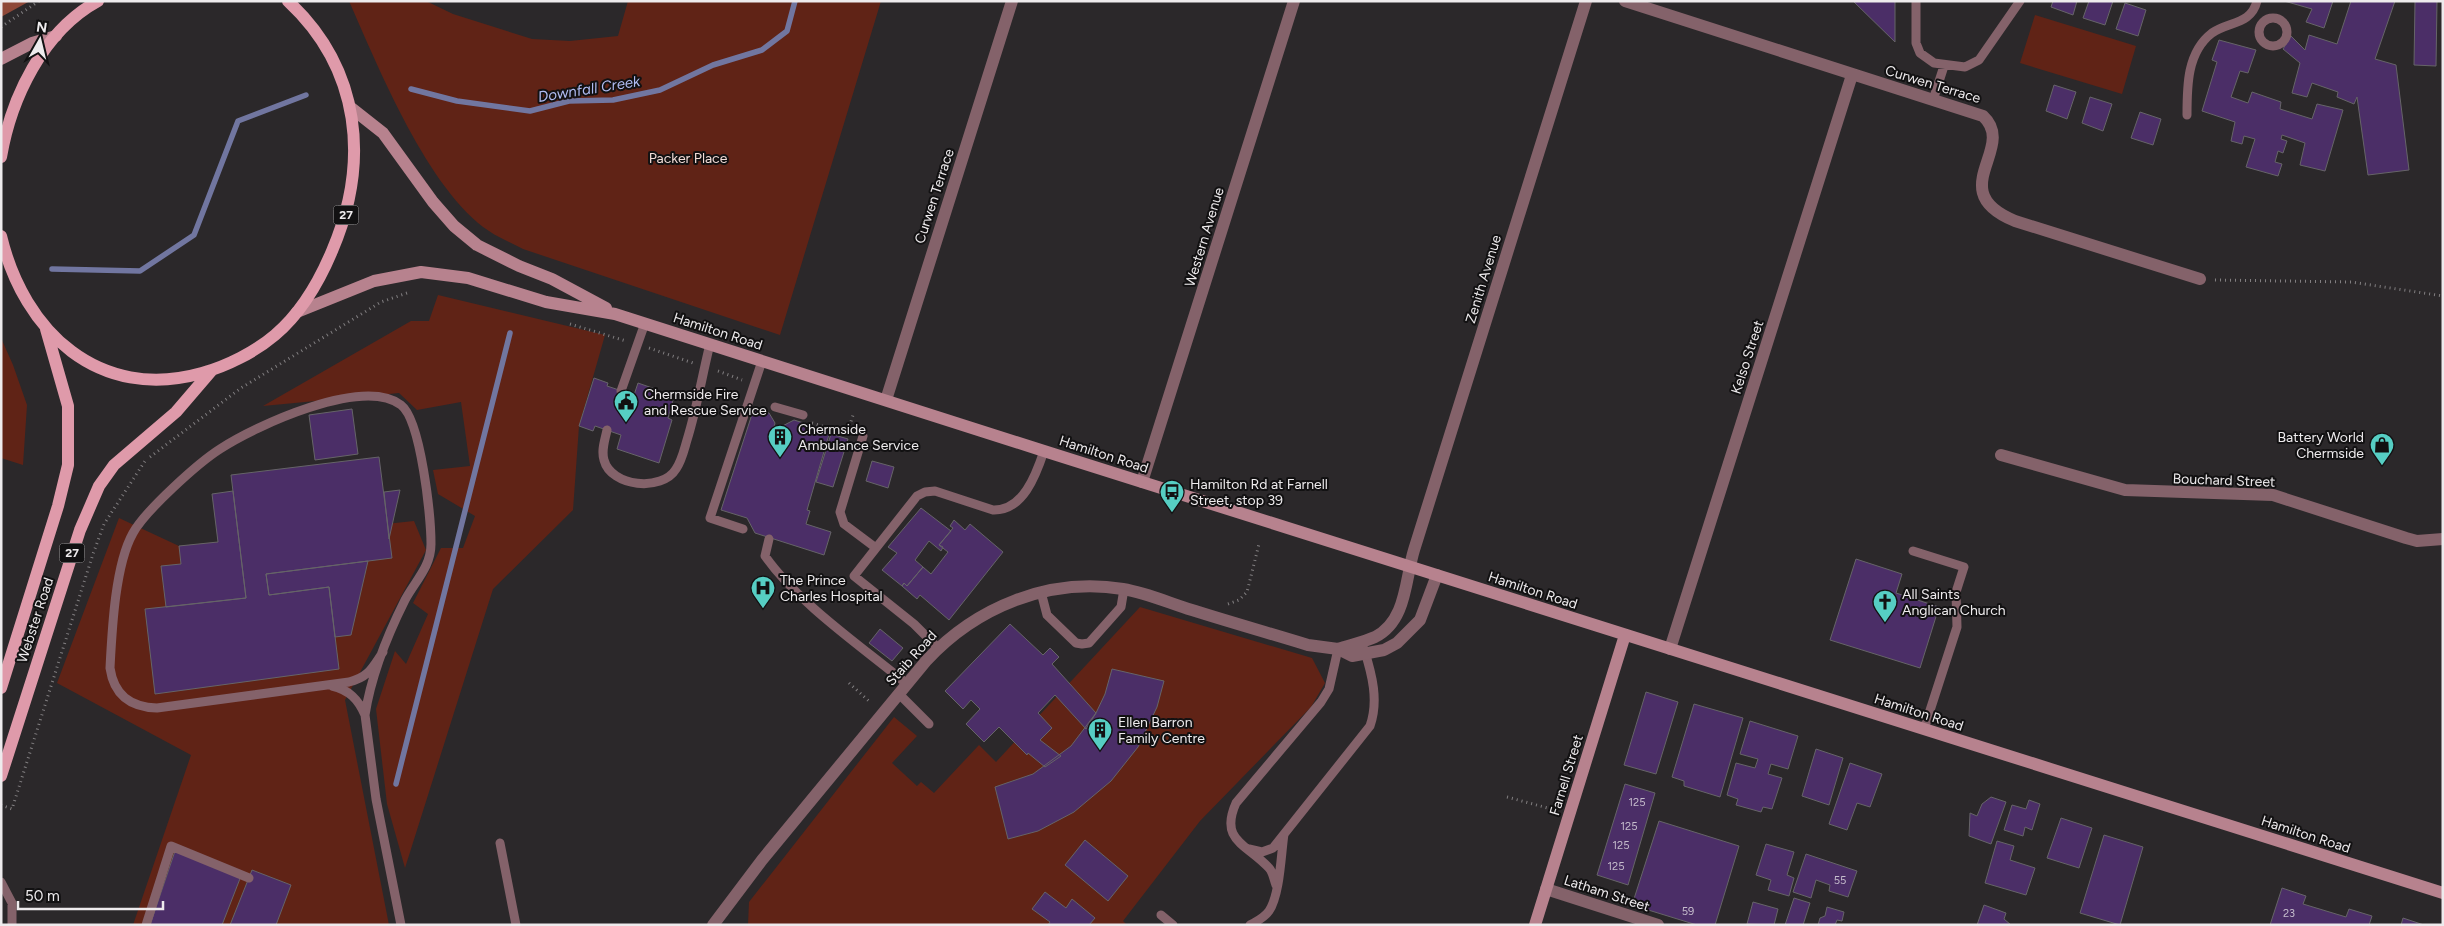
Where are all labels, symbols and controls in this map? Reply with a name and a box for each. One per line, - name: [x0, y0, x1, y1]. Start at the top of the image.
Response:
- north arrow: [15, 15, 65, 65]
- text: N: [35, 18, 48, 37]
- street label: Curwen Terrace: [1883, 62, 1983, 107]
- water label: Downfall Creek: [537, 72, 642, 106]
- street label: Curwen Terrace: [911, 146, 958, 246]
- park label: Packer Place: [649, 150, 728, 167]
- street label: Western Avenue: [1181, 185, 1228, 289]
- road number: 27: [334, 206, 358, 224]
- street label: Zenith Avenue: [1462, 233, 1505, 325]
- street label: Hamilton Road: [671, 309, 765, 354]
- street label: Kelso Street: [1728, 318, 1767, 396]
- place label: Chermside Fire and Rescue Service: [644, 386, 767, 419]
- public building icon: Chermside Fire and Rescue Service: [613, 389, 639, 423]
- place label: Chermside Ambulance Service: [798, 421, 919, 454]
- building icon: Chermside Ambulance Service: [767, 424, 793, 458]
- place label: Battery World Chermside: [2278, 429, 2364, 462]
- street label: Hamilton Road: [1057, 432, 1151, 477]
- shop icon: Battery World Chermside: [2369, 432, 2395, 466]
- street label: Bouchard Street: [2172, 470, 2276, 491]
- place label: Hamilton Rd at Farnell Street, stop 39: [1190, 476, 1328, 509]
- bus stop icon: Hamilton Rd at Farnell Street, stop 39: [1159, 479, 1185, 513]
- road number: 27: [60, 544, 84, 562]
- street label: Hamilton Road: [1486, 568, 1580, 613]
- place label: The Prince Charles Hospital: [780, 572, 883, 605]
- street label: Webster Road: [14, 575, 57, 665]
- hospital icon: The Prince Charles Hospital: [750, 575, 776, 609]
- place label: All Saints Anglican Church: [1902, 586, 2006, 619]
- church icon: All Saints Anglican Church: [1872, 589, 1898, 623]
- street label: Staib Road: [882, 627, 940, 689]
- street label: Hamilton Road: [1872, 690, 1966, 735]
- place label: Ellen Barron Family Centre: [1118, 714, 1205, 747]
- building icon: Ellen Barron Family Centre: [1087, 717, 1113, 751]
- street label: Farnell Street: [1546, 733, 1587, 818]
- house number: 125: [1628, 796, 1646, 809]
- street label: Hamilton Road: [2259, 812, 2353, 857]
- house number: 125: [1620, 820, 1638, 833]
- house number: 125: [1612, 839, 1630, 852]
- house number: 125: [1607, 860, 1625, 873]
- street label: Latham Street: [1562, 872, 1652, 915]
- house number: 55: [1834, 874, 1846, 887]
- scale bar: [18, 878, 162, 910]
- text: 50 m: [25, 887, 60, 905]
- house number: 59: [1682, 905, 1694, 918]
- house number: 23: [2283, 907, 2295, 920]

